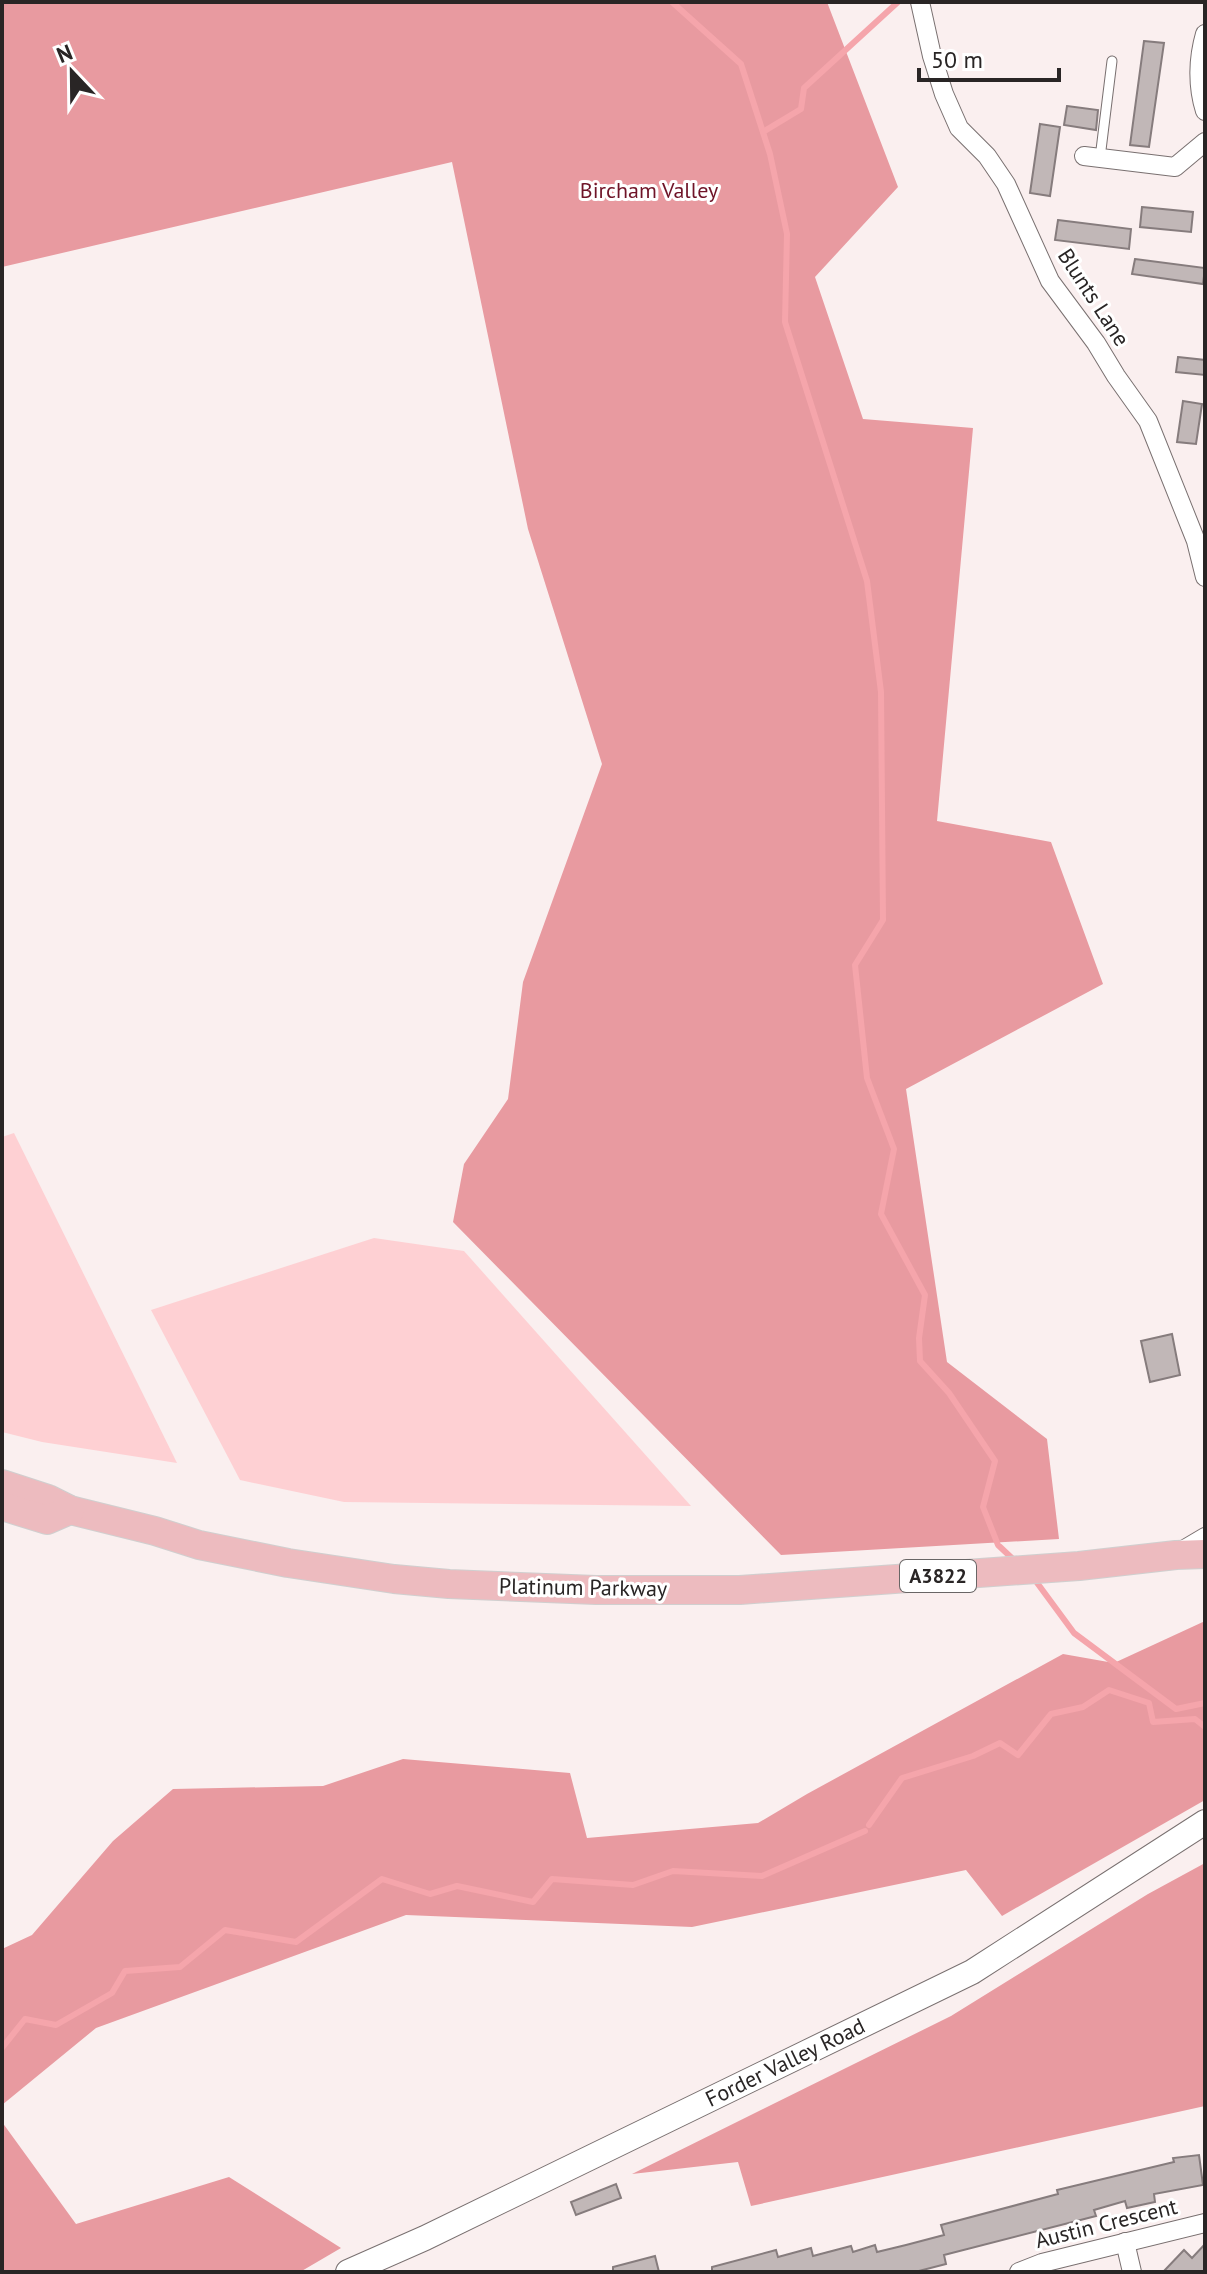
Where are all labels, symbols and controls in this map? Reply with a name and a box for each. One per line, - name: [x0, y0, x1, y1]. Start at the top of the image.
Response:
- north arrow: [32, 32, 112, 112]
- scale bar: [919, 32, 1059, 82]
- text: N: [53, 38, 76, 69]
- text: 50 m: [931, 44, 983, 75]
- park label: Bircham Valley: [580, 176, 719, 204]
- street label: Blunts Lane: [1052, 243, 1136, 351]
- road number: A3822: [900, 1560, 976, 1592]
- street label: Platinum Parkway: [499, 1572, 668, 1602]
- street label: Forder Valley Road: [701, 2011, 869, 2113]
- street label: Austin Crescent: [1032, 2192, 1180, 2254]

